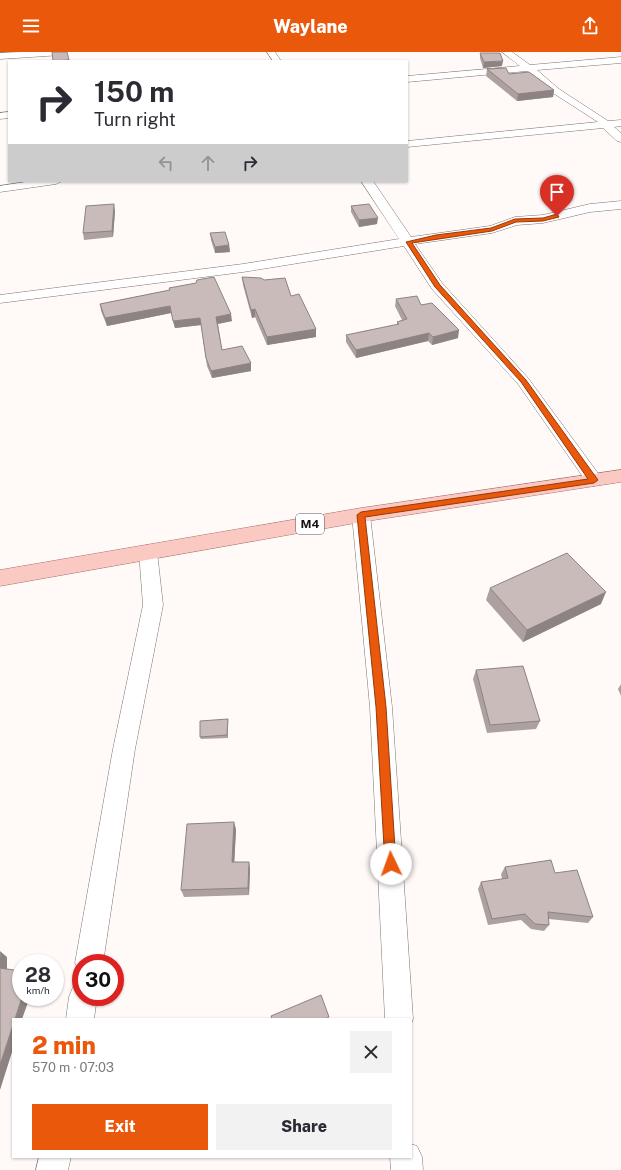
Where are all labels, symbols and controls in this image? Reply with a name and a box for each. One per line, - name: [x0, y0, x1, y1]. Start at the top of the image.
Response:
- icon: menu: [20, 15, 42, 37]
- icon: share: [579, 15, 601, 37]
- text: Waylane: [273, 16, 348, 37]
- text: 150 m: [94, 75, 174, 108]
- icon: right: [28, 76, 80, 128]
- text: Turn right: [94, 109, 176, 130]
- icon: left: [155, 152, 177, 174]
- icon: ahead: [197, 152, 219, 174]
- icon: right: [239, 152, 261, 174]
- pin: [540, 175, 574, 216]
- icon: arrive: [546, 181, 568, 203]
- road number: M4: [296, 514, 324, 534]
- position arrow: [370, 843, 412, 885]
- speed limit sign: 30: [72, 954, 124, 1006]
- text: 28: [25, 963, 51, 987]
- text: km/h: [26, 984, 50, 996]
- text: 2 min: [32, 1031, 96, 1059]
- button: close: [350, 1031, 392, 1073]
- text: 570 m · 07:03: [32, 1060, 114, 1075]
- button: Exit: [32, 1104, 208, 1150]
- button: Share: [216, 1104, 392, 1150]

